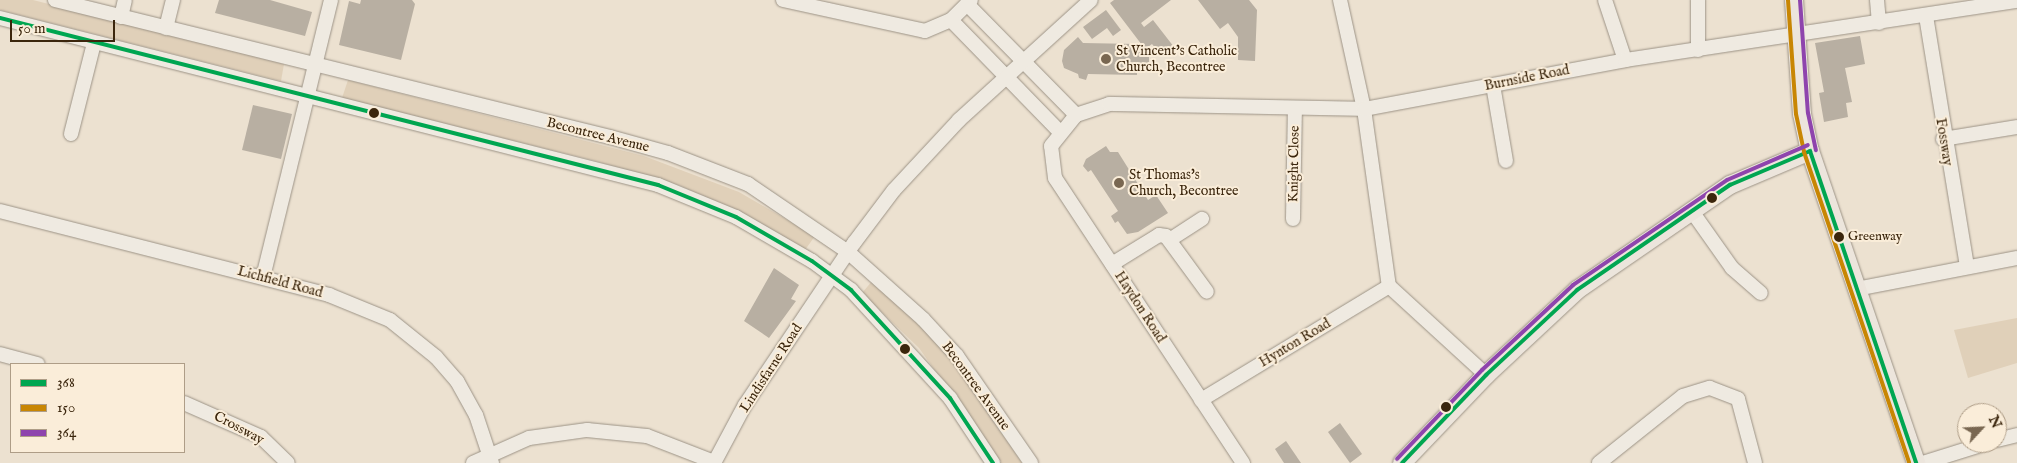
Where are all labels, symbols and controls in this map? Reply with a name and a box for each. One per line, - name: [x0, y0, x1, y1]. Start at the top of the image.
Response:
- scale bar: [12, 10, 118, 42]
- text: 50 m: [18, 19, 46, 38]
- place label: St Vincent's Catholic Church, Becontree: [1116, 43, 1237, 75]
- marker: St Vincent's Catholic Church, Becontree: [1100, 53, 1112, 65]
- street label: Burnside Road: [1483, 62, 1571, 94]
- unlabelled marker: [369, 108, 379, 118]
- street label: Becontree Avenue: [545, 114, 651, 156]
- street label: Fossway: [1932, 117, 1956, 167]
- street label: Knight Close: [1285, 125, 1303, 203]
- place label: St Thomas's Church, Becontree: [1129, 167, 1239, 200]
- marker: St Thomas's Church, Becontree: [1113, 177, 1125, 189]
- unlabelled marker: [1707, 193, 1717, 203]
- place label: Greenway: [1848, 229, 1902, 245]
- marker: Greenway: [1834, 232, 1844, 242]
- street label: Lichfield Road: [236, 263, 324, 301]
- street label: Haydon Road: [1111, 268, 1169, 346]
- street label: Hynton Road: [1256, 315, 1334, 371]
- street label: Lindisfarne Road: [736, 321, 806, 415]
- street label: Becontree Avenue: [938, 338, 1014, 434]
- unlabelled marker: [900, 344, 910, 354]
- legend: [10, 363, 185, 453]
- text: 368: [57, 373, 75, 392]
- text: 150: [57, 398, 75, 417]
- unlabelled marker: [1441, 402, 1451, 412]
- north arrow: [1957, 403, 2007, 453]
- street label: Crossway: [211, 408, 267, 448]
- text: N: [1984, 413, 2005, 431]
- text: 364: [57, 423, 76, 442]

